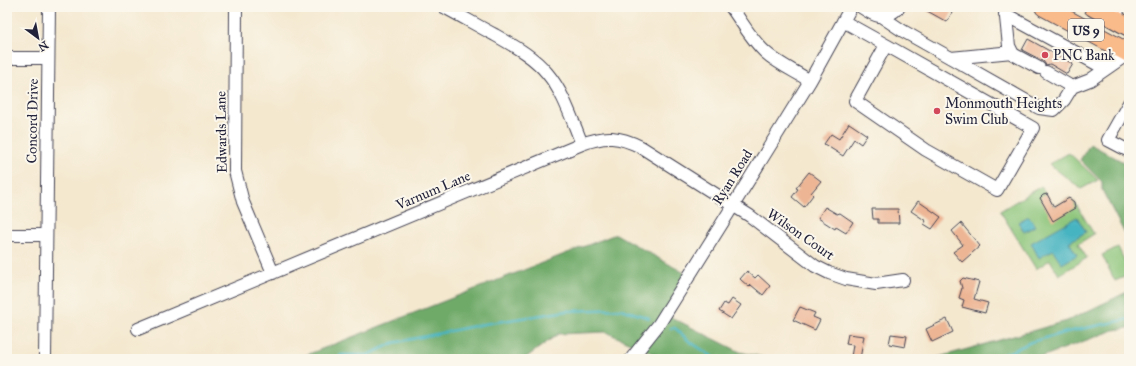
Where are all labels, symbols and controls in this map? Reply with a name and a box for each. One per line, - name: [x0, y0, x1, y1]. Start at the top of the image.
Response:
- north arrow: [18, 18, 58, 58]
- road number: US 9: [1068, 19, 1104, 41]
- text: N: [35, 38, 50, 54]
- place label: PNC Bank: [1053, 47, 1115, 64]
- marker: PNC Bank: [1040, 50, 1050, 60]
- street label: Concord Drive: [23, 78, 42, 164]
- street label: Edwards Lane: [212, 91, 231, 173]
- place label: Monmouth Heights Swim Club: [945, 95, 1062, 128]
- marker: Monmouth Heights Swim Club: [932, 106, 942, 116]
- street label: Ryan Road: [709, 146, 756, 208]
- street label: Varnum Lane: [392, 167, 473, 214]
- street label: Wilson Court: [764, 205, 838, 264]

